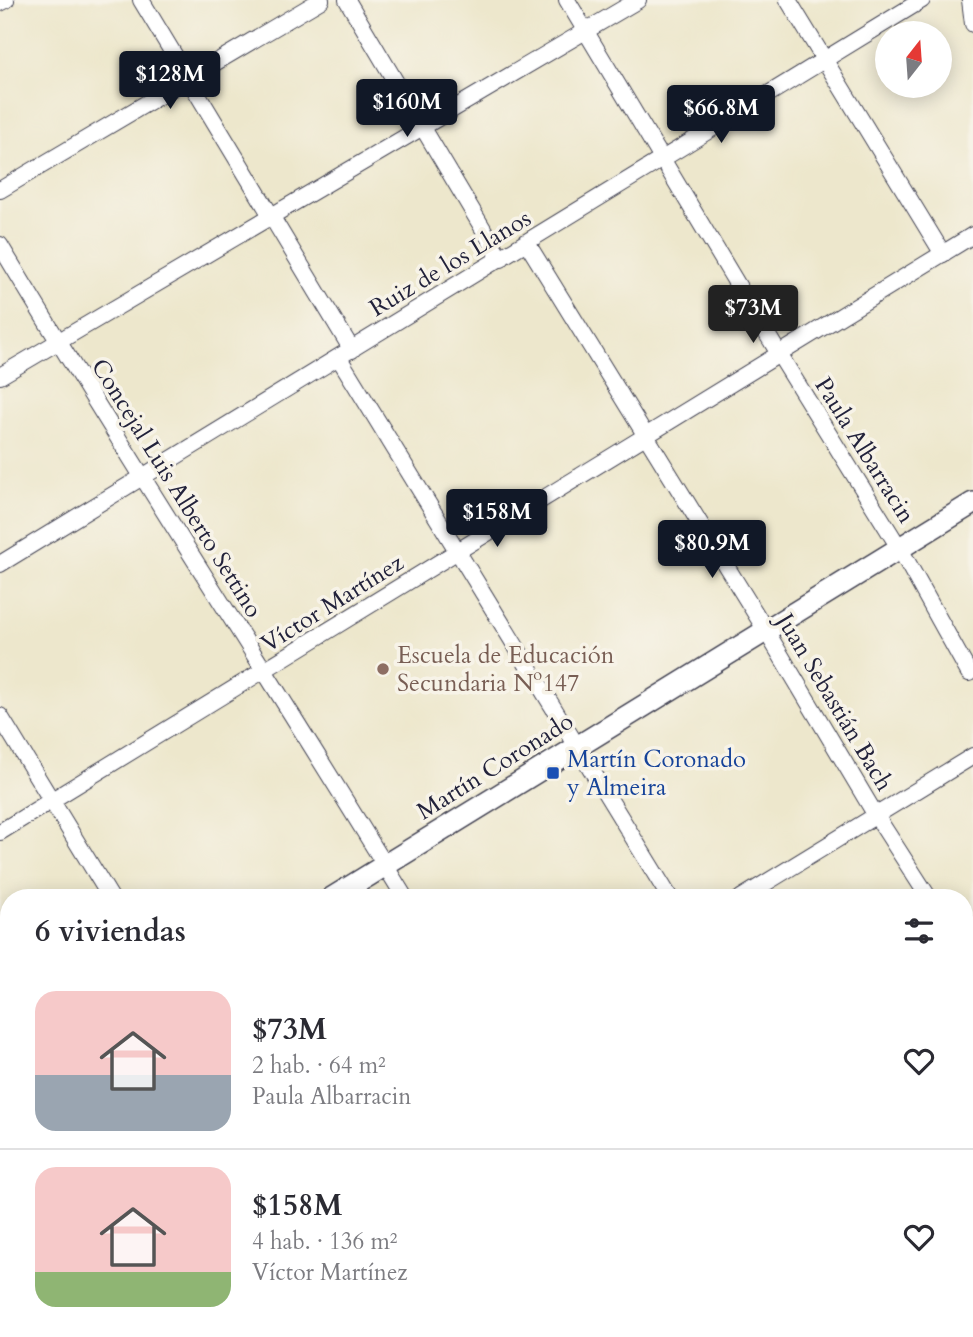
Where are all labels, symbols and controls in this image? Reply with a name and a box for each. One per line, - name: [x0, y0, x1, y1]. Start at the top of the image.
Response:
- north arrow: [875, 21, 952, 98]
- map controls: [875, 21, 952, 98]
- pin: $128M: [121, 52, 219, 111]
- text: $128M: [135, 58, 205, 89]
- pin: $160M: [358, 80, 456, 139]
- text: $160M: [372, 86, 442, 117]
- pin: $66.8M: [664, 86, 778, 145]
- text: $66.8M: [683, 92, 759, 123]
- street label: Ruiz de los Llanos: [363, 202, 537, 325]
- pin: $73M: [712, 286, 794, 345]
- text: $73M: [724, 292, 782, 323]
- street label: Concejal Luis Alberto Settino: [83, 352, 270, 624]
- street label: Paula Albarracin: [807, 371, 923, 530]
- pin: $158M: [448, 490, 546, 549]
- text: $158M: [462, 496, 532, 527]
- pin: $80.9M: [655, 520, 769, 580]
- text: $80.9M: [674, 527, 750, 558]
- street label: Víctor Martínez: [255, 546, 410, 660]
- street label: Juan Sebastián Bach: [767, 605, 901, 797]
- place label: Escuela de Educación Secundaria Nº147: [397, 639, 615, 700]
- marker: Escuela de Educación Secundaria Nº147: [375, 661, 391, 677]
- street label: Martín Coronado: [411, 705, 580, 828]
- place label: Martín Coronado y Almeira: [566, 743, 746, 804]
- marker: Martín Coronado y Almeira: [545, 765, 561, 781]
- text: 6 viviendas: [35, 911, 186, 952]
- icon: filters: [900, 912, 938, 950]
- text: $73M: [252, 1009, 327, 1050]
- icon: home: [91, 1019, 175, 1103]
- icon: heart: [900, 1042, 938, 1080]
- text: 2 hab. · 64 m²: [252, 1050, 386, 1081]
- text: Paula Albarracin: [252, 1081, 411, 1112]
- text: $158M: [252, 1185, 343, 1226]
- icon: home: [91, 1195, 175, 1279]
- icon: heart: [900, 1218, 938, 1256]
- text: 4 hab. · 136 m²: [252, 1226, 398, 1257]
- text: Víctor Martínez: [252, 1257, 408, 1288]

